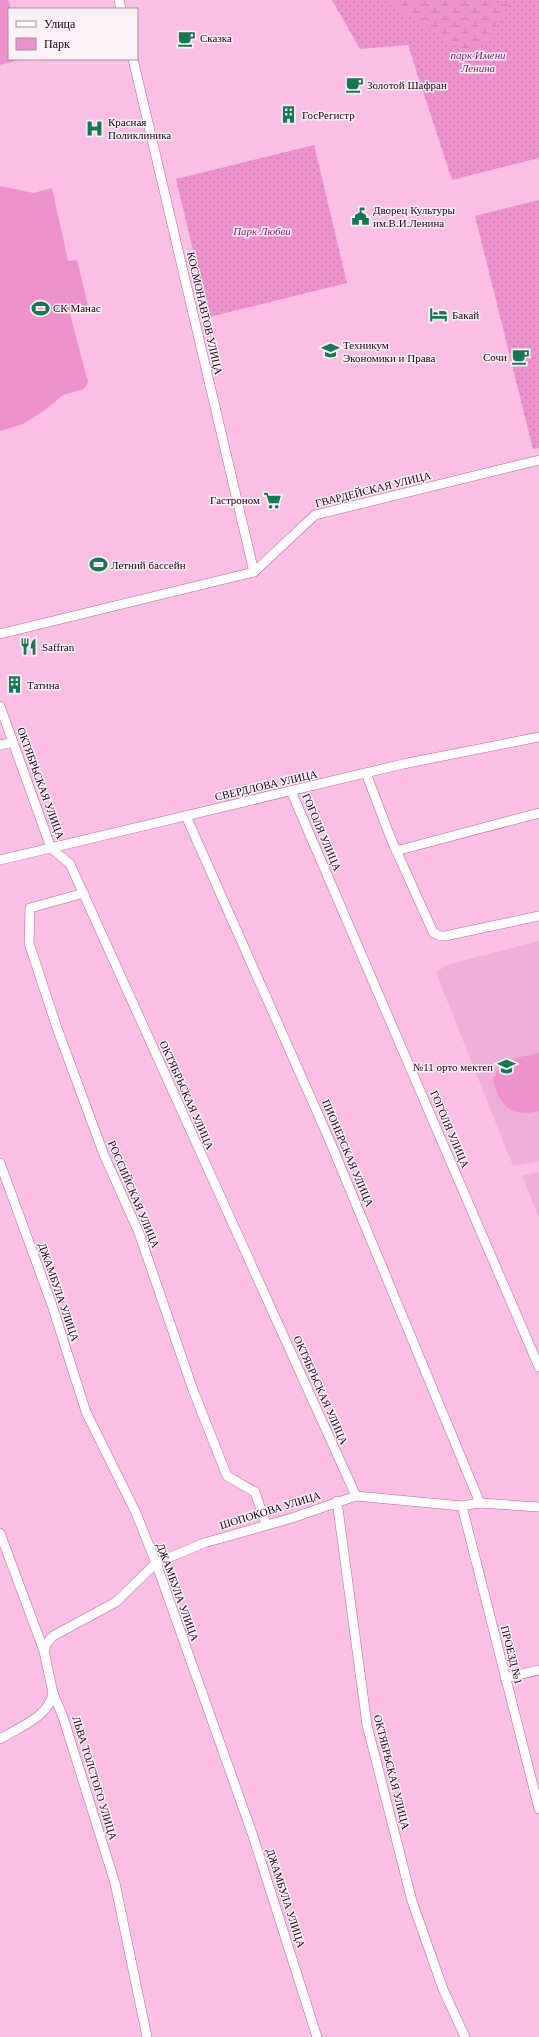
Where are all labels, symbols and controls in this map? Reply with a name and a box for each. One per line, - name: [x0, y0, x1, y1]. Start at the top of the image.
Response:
- legend: [8, 8, 138, 60]
- text: Улица: [44, 17, 76, 31]
- cafe icon: Сказка: [177, 28, 197, 48]
- place label: Сказка: [200, 32, 232, 44]
- text: Парк: [44, 37, 70, 51]
- park label: парк Имени Ленина: [450, 49, 506, 74]
- cafe icon: Золотой Шафран: [344, 75, 364, 95]
- place label: Золотой Шафран: [367, 79, 447, 91]
- building icon: ГосРегистр: [279, 105, 299, 125]
- place label: ГосРегистр: [302, 109, 355, 121]
- place label: Красная Поликлиника: [108, 116, 171, 141]
- hospital icon: Красная Поликлиника: [85, 118, 105, 138]
- place label: Дворец Культуры им.В.И.Ленина: [373, 204, 455, 229]
- public building icon: Дворец Культуры им.В.И.Ленина: [350, 206, 370, 226]
- park label: Парк Любви: [232, 225, 291, 237]
- street label: КОСМОНАВТОВ УЛИЦА: [185, 250, 225, 376]
- sports icon: СК Манас: [30, 298, 50, 318]
- place label: СК Манас: [53, 302, 101, 314]
- hotel icon: Бакай: [429, 305, 449, 325]
- place label: Бакай: [452, 309, 479, 321]
- place label: Техникум Экономики и Права: [343, 339, 436, 364]
- school or university icon: Техникум Экономики и Права: [320, 341, 340, 361]
- cafe icon: Сочи: [510, 347, 530, 367]
- place label: Сочи: [483, 351, 507, 363]
- street label: ГВАРДЕЙСКАЯ УЛИЦА: [314, 469, 432, 509]
- supermarket icon: Гастроном: [263, 490, 283, 510]
- place label: Гастроном: [210, 494, 260, 506]
- sports icon: Летний бассейн: [88, 555, 108, 575]
- place label: Летний бассейн: [111, 559, 186, 571]
- restaurant icon: Saffran: [19, 637, 39, 657]
- place label: Saffran: [42, 641, 75, 653]
- building icon: Татина: [4, 675, 24, 695]
- place label: Татина: [27, 679, 60, 691]
- street label: ОКТЯБРЬСКАЯ УЛИЦА: [15, 726, 67, 841]
- street label: СВЕРДЛОВА УЛИЦА: [214, 767, 318, 803]
- street label: ГОГОЛЯ УЛИЦА: [300, 791, 344, 873]
- street label: ОКТЯБРЬСКАЯ УЛИЦА: [158, 1039, 216, 1151]
- school or university icon: №11 орто мектеп: [496, 1057, 516, 1077]
- place label: №11 орто мектеп: [413, 1061, 493, 1073]
- street label: ГОГОЛЯ УЛИЦА: [428, 1088, 472, 1170]
- street label: ПИОНЕРСКАЯ УЛИЦА: [320, 1098, 376, 1208]
- street label: РОССИЙСКАЯ УЛИЦА: [106, 1139, 162, 1250]
- street label: ДЖАМБУЛА УЛИЦА: [36, 1241, 82, 1343]
- street label: ОКТЯБРЬСКАЯ УЛИЦА: [292, 1334, 350, 1446]
- street label: ШОПОКОВА УЛИЦА: [218, 1489, 322, 1531]
- street label: ДЖАМБУЛА УЛИЦА: [155, 1541, 201, 1643]
- street label: ПРОЕЗД №1: [499, 1624, 525, 1686]
- street label: ОКТЯБРЬСКАЯ УЛИЦА: [372, 1713, 412, 1831]
- street label: ЛЬВА ТОЛСТОГО УЛИЦА: [70, 1715, 120, 1841]
- street label: ДЖАМБУЛА УЛИЦА: [264, 1847, 308, 1949]

